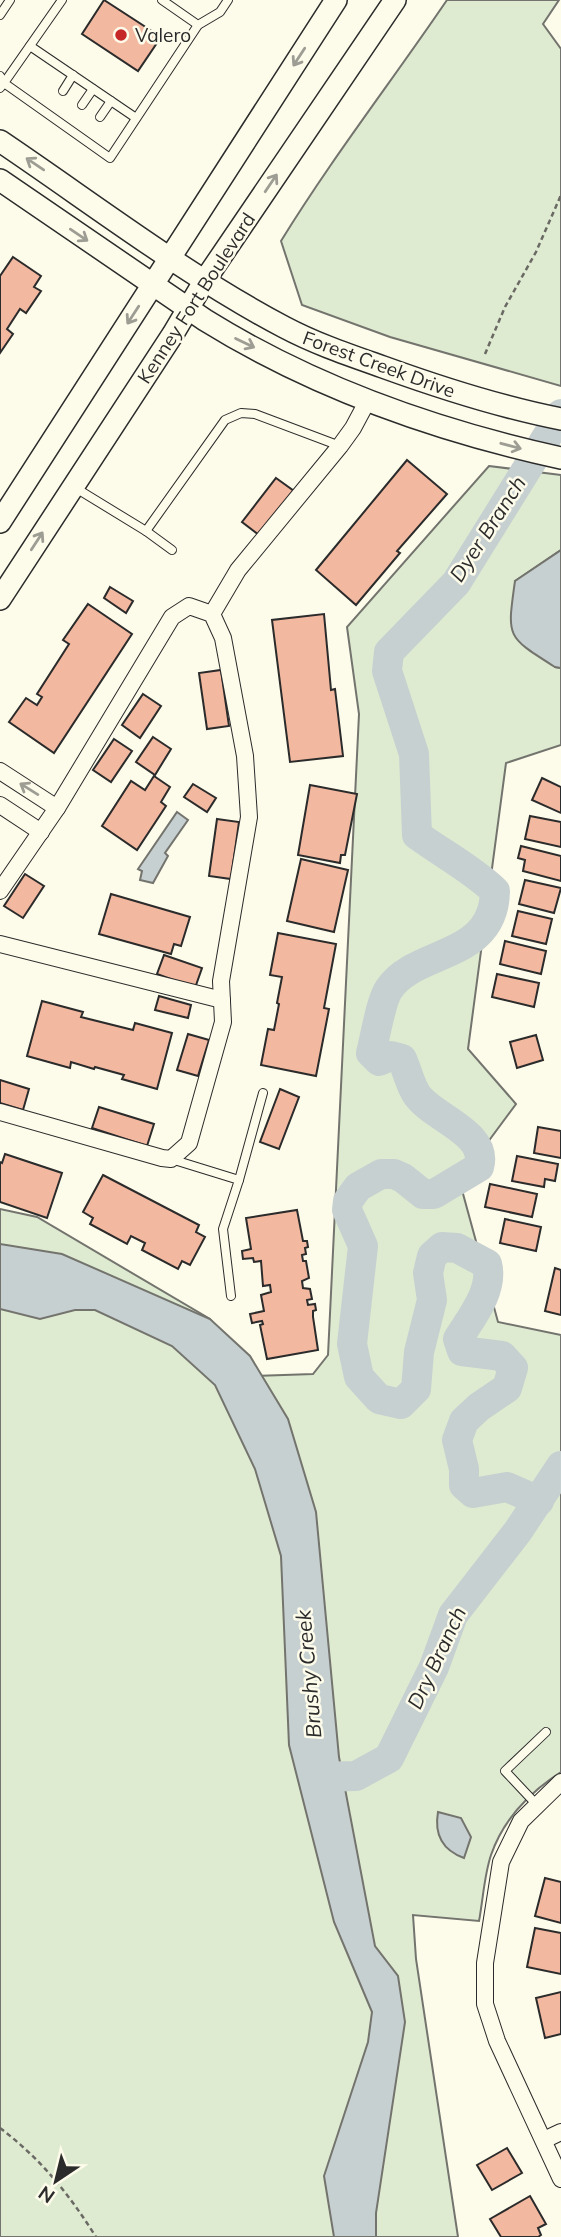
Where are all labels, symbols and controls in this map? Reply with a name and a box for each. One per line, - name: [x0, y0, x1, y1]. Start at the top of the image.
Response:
- place label: Valero: [135, 23, 191, 47]
- marker: Valero: [113, 27, 129, 43]
- one-way arrow: [292, 47, 306, 67]
- one-way arrow: [26, 157, 45, 171]
- one-way arrow: [264, 173, 278, 193]
- street label: Kenney Fort Boulevard: [132, 208, 260, 388]
- one-way arrow: [69, 228, 88, 242]
- one-way arrow: [126, 304, 140, 324]
- street label: Forest Creek Drive: [300, 325, 458, 403]
- one-way arrow: [235, 337, 255, 351]
- one-way arrow: [500, 441, 522, 454]
- water label: Dyer Branch: [443, 471, 531, 586]
- one-way arrow: [31, 532, 45, 552]
- one-way arrow: [20, 781, 39, 796]
- water label: Dry Branch: [401, 1602, 471, 1713]
- water label: Brushy Creek: [289, 1608, 327, 1739]
- north arrow: [21, 2146, 91, 2216]
- text: N: [33, 2181, 59, 2209]

